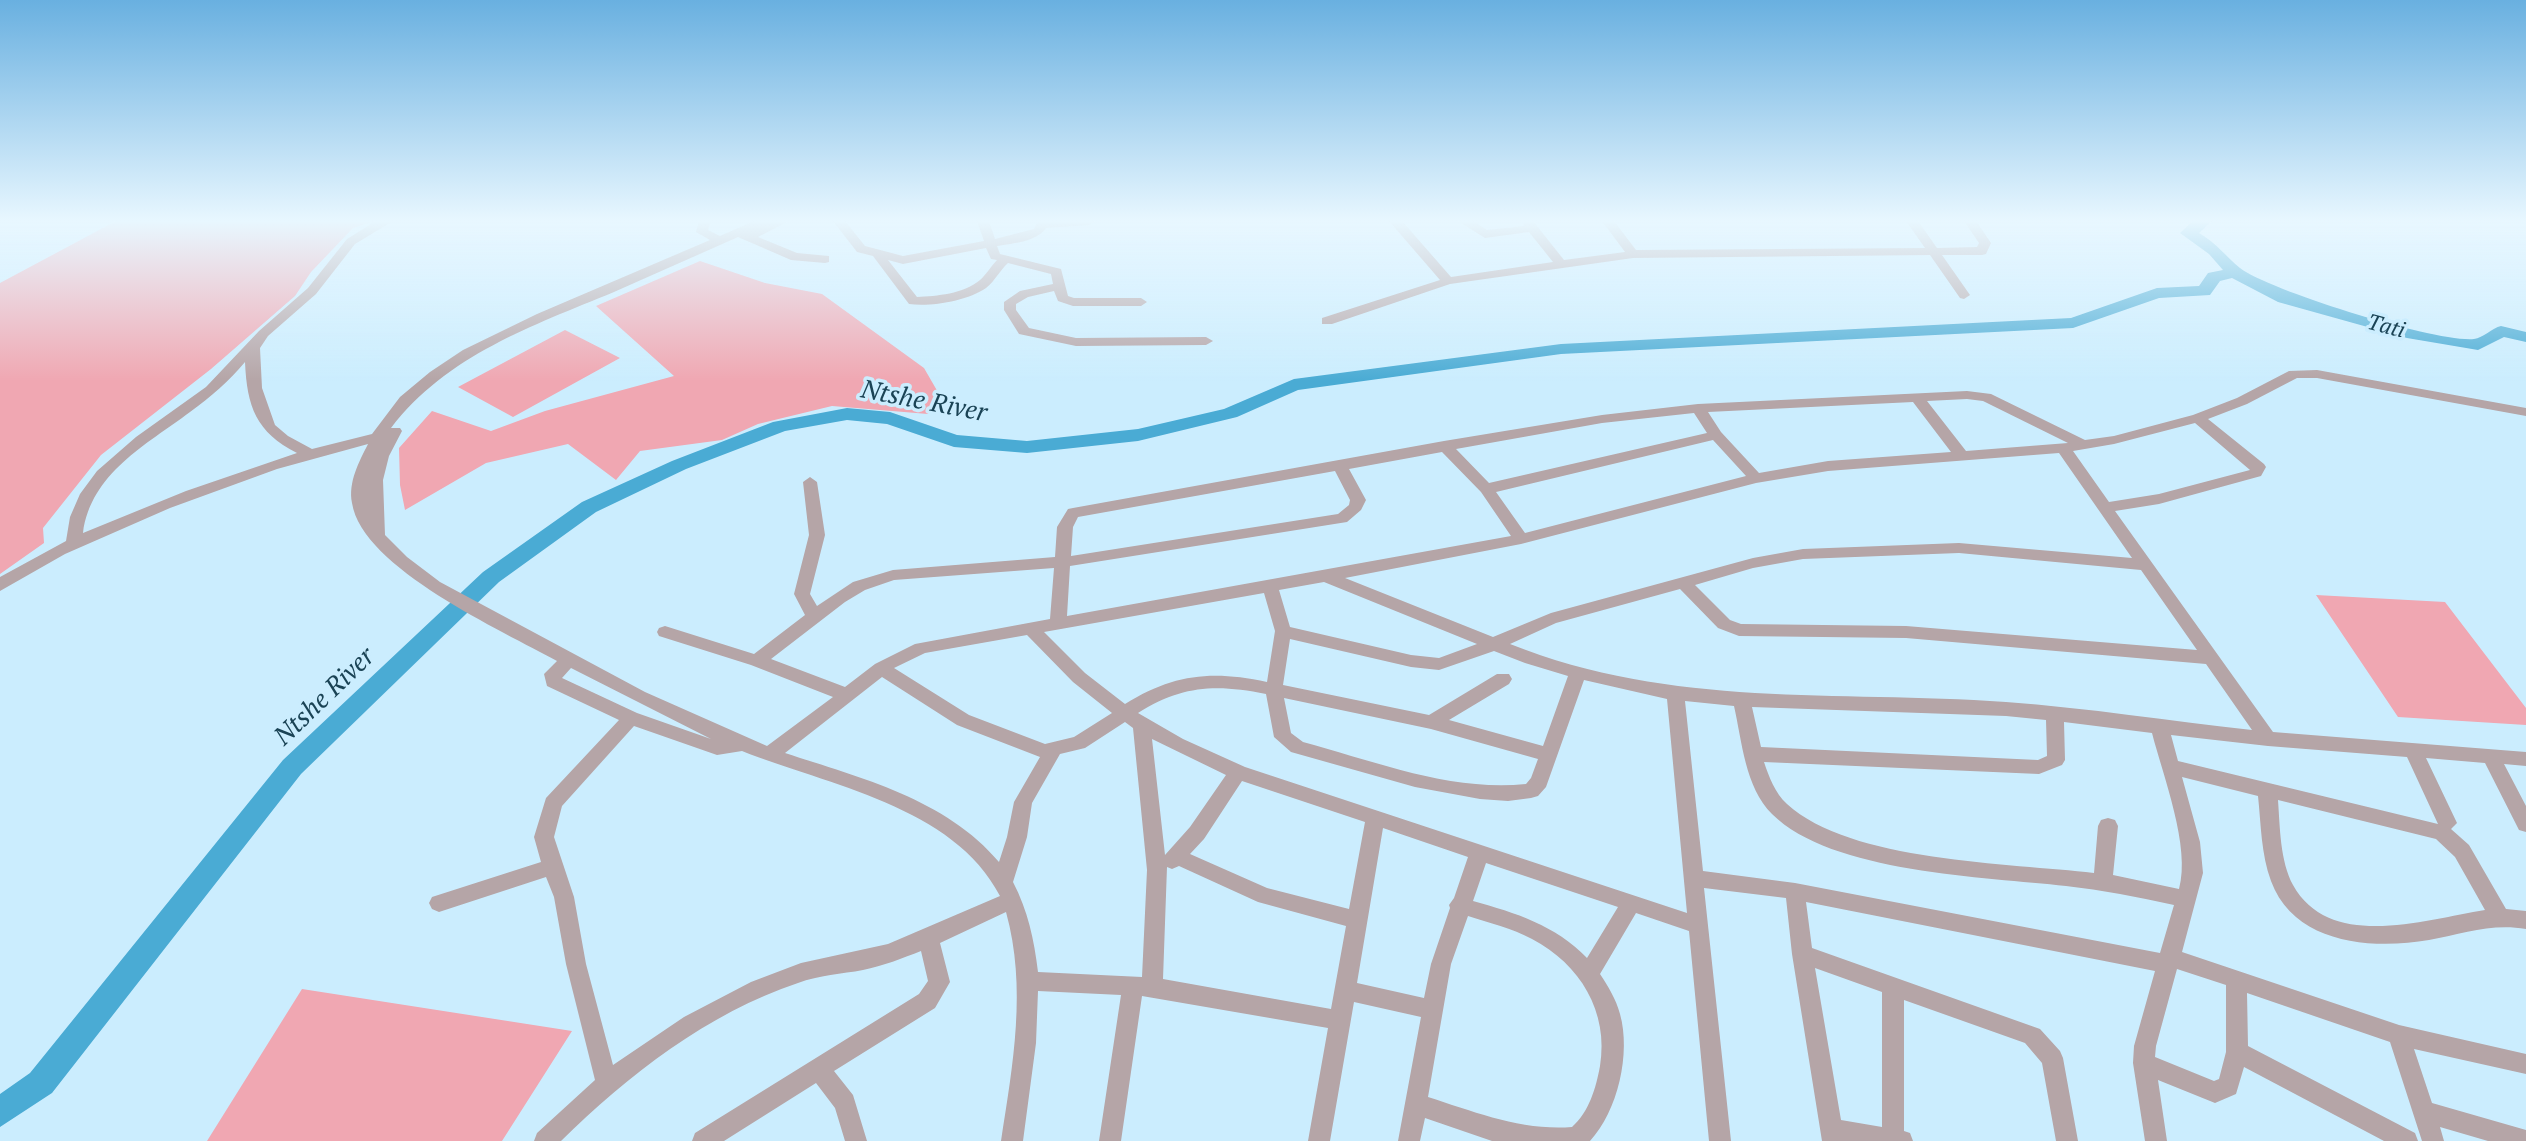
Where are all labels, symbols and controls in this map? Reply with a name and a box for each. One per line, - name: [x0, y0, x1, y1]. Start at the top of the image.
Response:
- water label: Tati: [2364, 309, 2408, 345]
- water label: Ntshe River: [859, 375, 989, 429]
- water label: Ntshe River: [268, 642, 382, 752]

